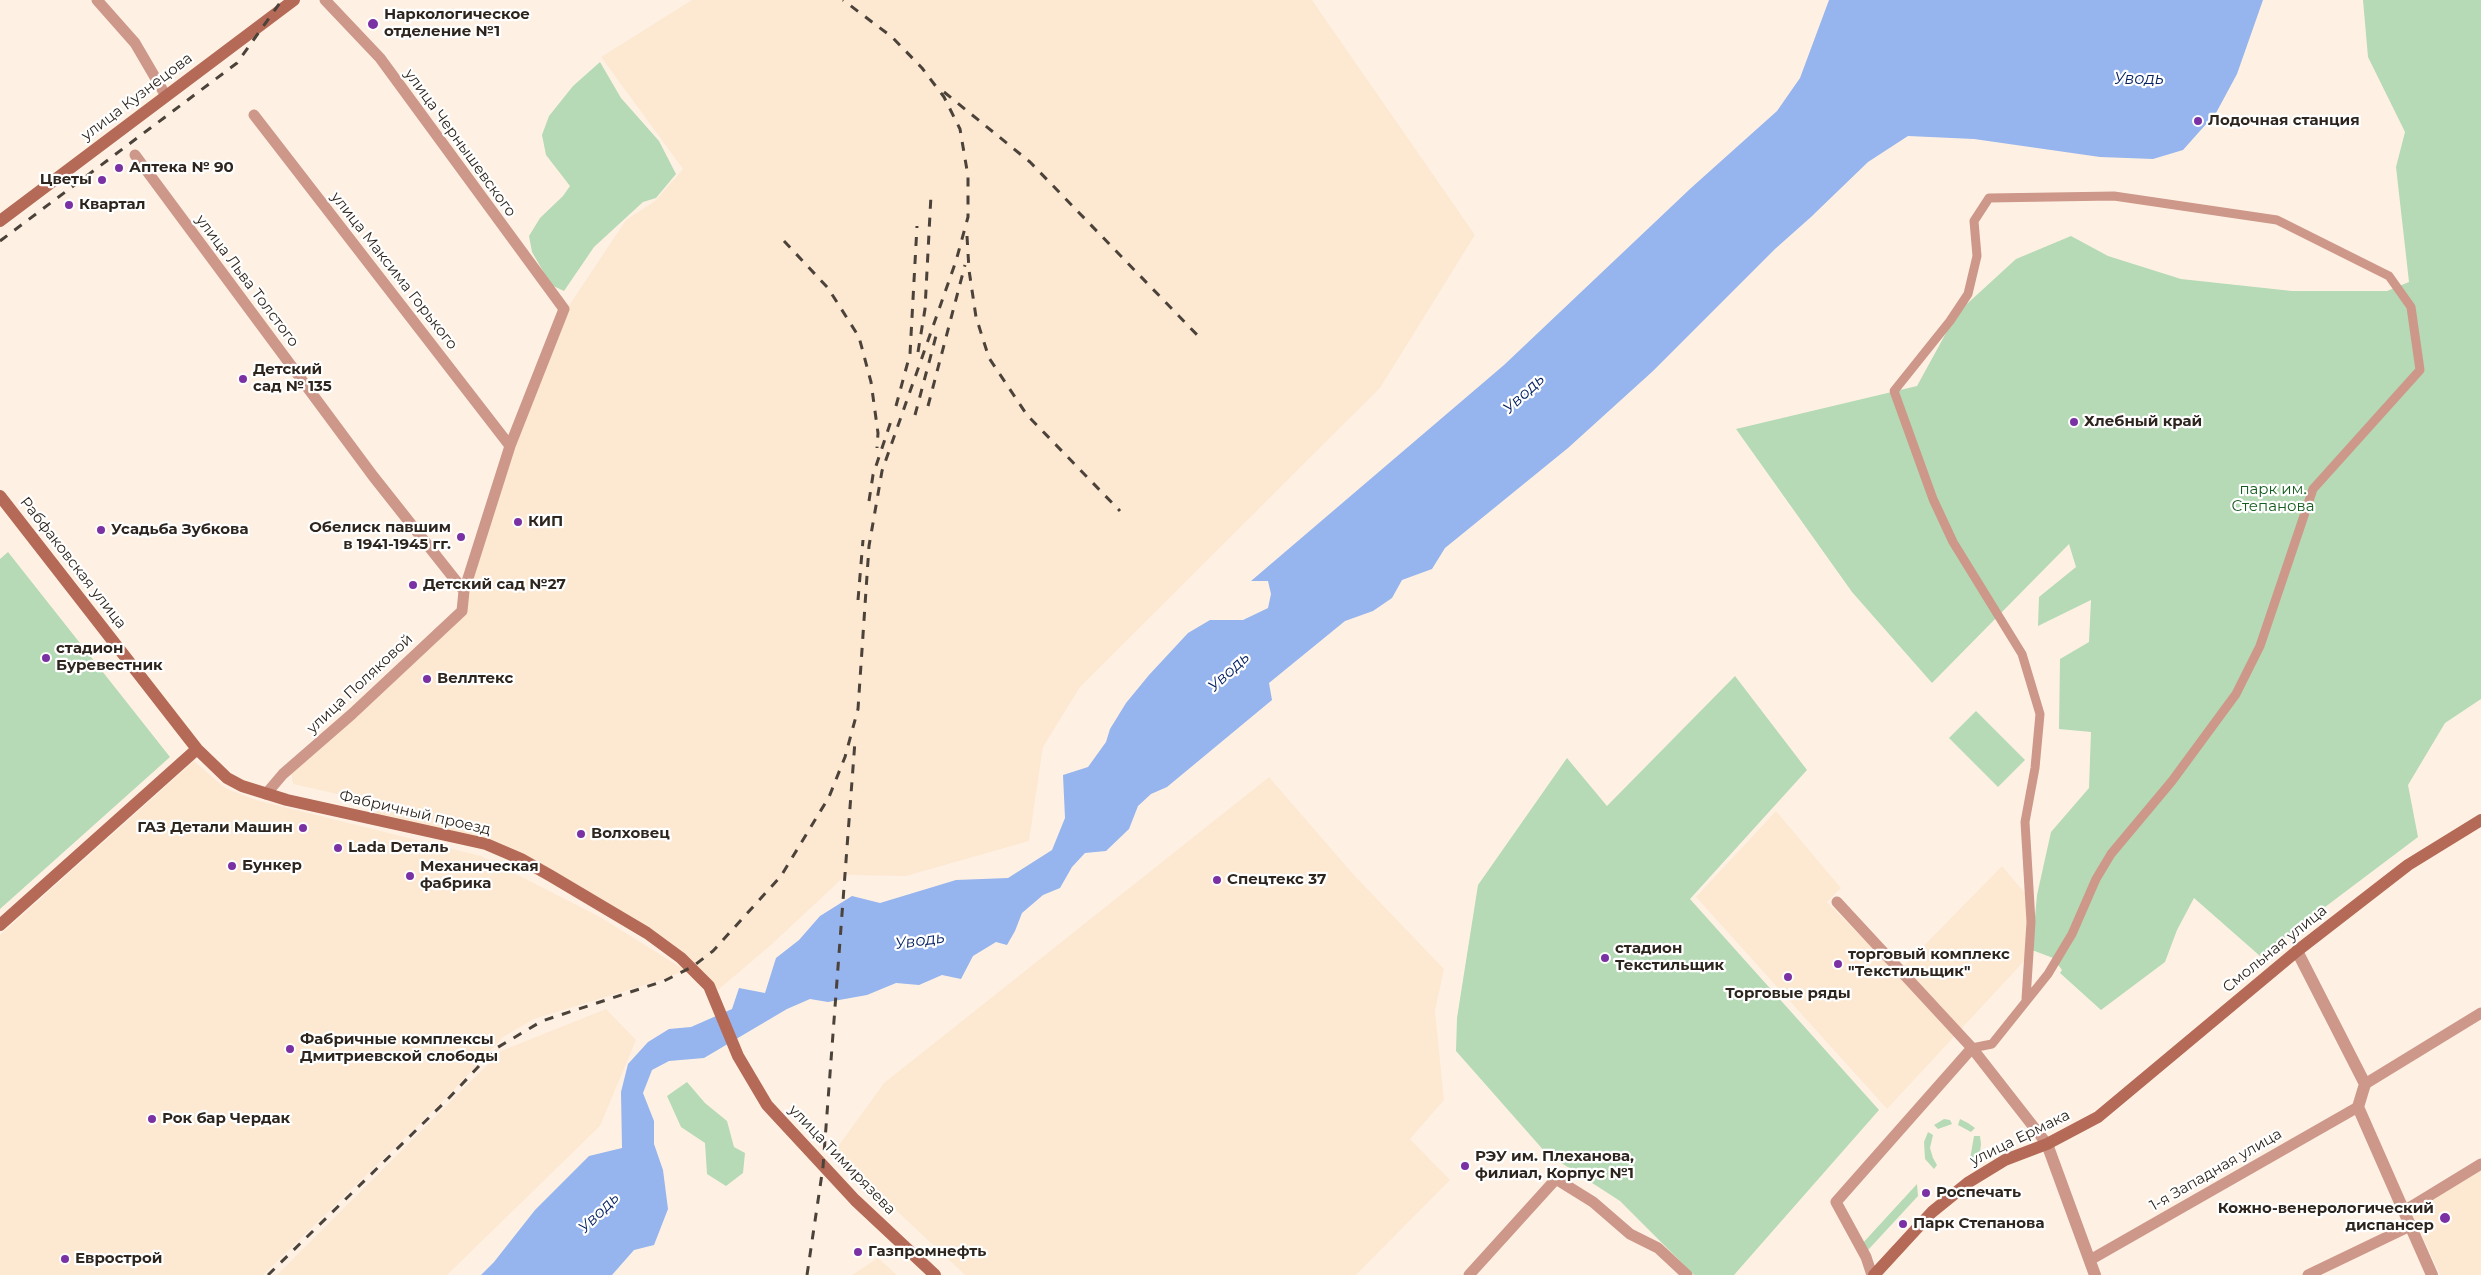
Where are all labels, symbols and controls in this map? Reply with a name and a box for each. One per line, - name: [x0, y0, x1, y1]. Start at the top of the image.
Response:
- place label: Наркологическое отделение №1: [384, 6, 530, 41]
- marker: Наркологическое отделение №1: [366, 17, 380, 31]
- street label: улица Кузнецова: [78, 49, 196, 145]
- street label: улица Чернышевского: [400, 66, 520, 220]
- water label: Уводь: [2114, 69, 2164, 89]
- place label: Лодочная станция: [2208, 112, 2360, 130]
- marker: Лодочная станция: [2192, 115, 2204, 127]
- place label: Аптека № 90: [129, 159, 234, 177]
- marker: Аптека № 90: [113, 162, 125, 174]
- place label: Цветы: [40, 171, 92, 189]
- marker: Цветы: [96, 174, 108, 186]
- street label: улица Максима Горького: [327, 189, 461, 353]
- place label: Квартал: [79, 196, 145, 214]
- marker: Квартал: [63, 199, 75, 211]
- street label: улица Льва Толстого: [191, 211, 303, 351]
- place label: Детский сад № 135: [253, 361, 332, 396]
- water label: Уводь: [1499, 370, 1549, 418]
- marker: Детский сад № 135: [237, 373, 249, 385]
- place label: Хлебный край: [2084, 413, 2202, 431]
- marker: Хлебный край: [2068, 416, 2080, 428]
- park label: парк им. Степанова: [2232, 481, 2314, 516]
- street label: Рабфаковская улица: [16, 494, 130, 632]
- place label: КИП: [528, 513, 563, 531]
- marker: КИП: [512, 516, 524, 528]
- place label: Обелиск павшим в 1941-1945 гг.: [309, 519, 451, 554]
- place label: Усадьба Зубкова: [111, 521, 248, 539]
- marker: Усадьба Зубкова: [95, 524, 107, 536]
- marker: Обелиск павшим в 1941-1945 гг.: [455, 531, 467, 543]
- place label: Детский сад №27: [423, 576, 566, 594]
- marker: Детский сад №27: [407, 579, 419, 591]
- street label: улица Поляковой: [303, 630, 417, 738]
- place label: стадион Буревестник: [56, 640, 163, 675]
- water label: Уводь: [1204, 648, 1254, 696]
- marker: стадион Буревестник: [40, 652, 52, 664]
- place label: Веллтекс: [437, 670, 513, 688]
- marker: Веллтекс: [421, 673, 433, 685]
- street label: Фабричный проезд: [337, 787, 493, 839]
- place label: ГАЗ Детали Машин: [137, 819, 293, 837]
- marker: ГАЗ Детали Машин: [297, 822, 309, 834]
- place label: Волховец: [591, 825, 670, 843]
- marker: Волховец: [575, 828, 587, 840]
- place label: Lada Dеталь: [348, 839, 448, 857]
- marker: Lada Dеталь: [332, 842, 344, 854]
- place label: Бункер: [242, 857, 302, 875]
- place label: Механическая фабрика: [420, 858, 539, 893]
- marker: Бункер: [226, 860, 238, 872]
- marker: Механическая фабрика: [404, 870, 416, 882]
- place label: Спецтекс 37: [1227, 871, 1326, 889]
- marker: Спецтекс 37: [1211, 874, 1223, 886]
- street label: Смольная улица: [2219, 901, 2331, 997]
- water label: Уводь: [894, 928, 946, 954]
- place label: стадион Текстильщик: [1615, 940, 1724, 975]
- place label: торговый комплекс "Текстильщик": [1848, 946, 2010, 981]
- marker: стадион Текстильщик: [1599, 952, 1611, 964]
- marker: торговый комплекс "Текстильщик": [1832, 958, 1844, 970]
- marker: Торговые ряды: [1782, 971, 1794, 983]
- place label: Торговые ряды: [1725, 985, 1851, 1003]
- place label: Фабричные комплексы Дмитриевской слободы: [300, 1031, 498, 1066]
- marker: Фабричные комплексы Дмитриевской слободы: [284, 1043, 296, 1055]
- street label: улица Тимирязева: [785, 1101, 899, 1219]
- street label: улица Ермака: [1967, 1106, 2073, 1170]
- place label: Рок бар Чердак: [162, 1110, 290, 1128]
- marker: Рок бар Чердак: [146, 1113, 158, 1125]
- street label: 1-я Западная улица: [2147, 1125, 2285, 1215]
- place label: РЭУ им. Плеханова, филиал, Корпус №1: [1475, 1148, 1634, 1183]
- marker: РЭУ им. Плеханова, филиал, Корпус №1: [1459, 1160, 1471, 1172]
- place label: Роспечать: [1936, 1184, 2021, 1202]
- marker: Роспечать: [1920, 1187, 1932, 1199]
- water label: Уводь: [575, 1189, 623, 1237]
- place label: Кожно-венерологический диспансер: [2218, 1200, 2434, 1235]
- marker: Кожно-венерологический диспансер: [2438, 1211, 2452, 1225]
- place label: Парк Степанова: [1913, 1215, 2044, 1233]
- marker: Парк Степанова: [1897, 1218, 1909, 1230]
- place label: Газпромнефть: [868, 1243, 986, 1261]
- marker: Газпромнефть: [852, 1246, 864, 1258]
- place label: Еврострой: [75, 1250, 162, 1268]
- marker: Еврострой: [59, 1253, 71, 1265]

